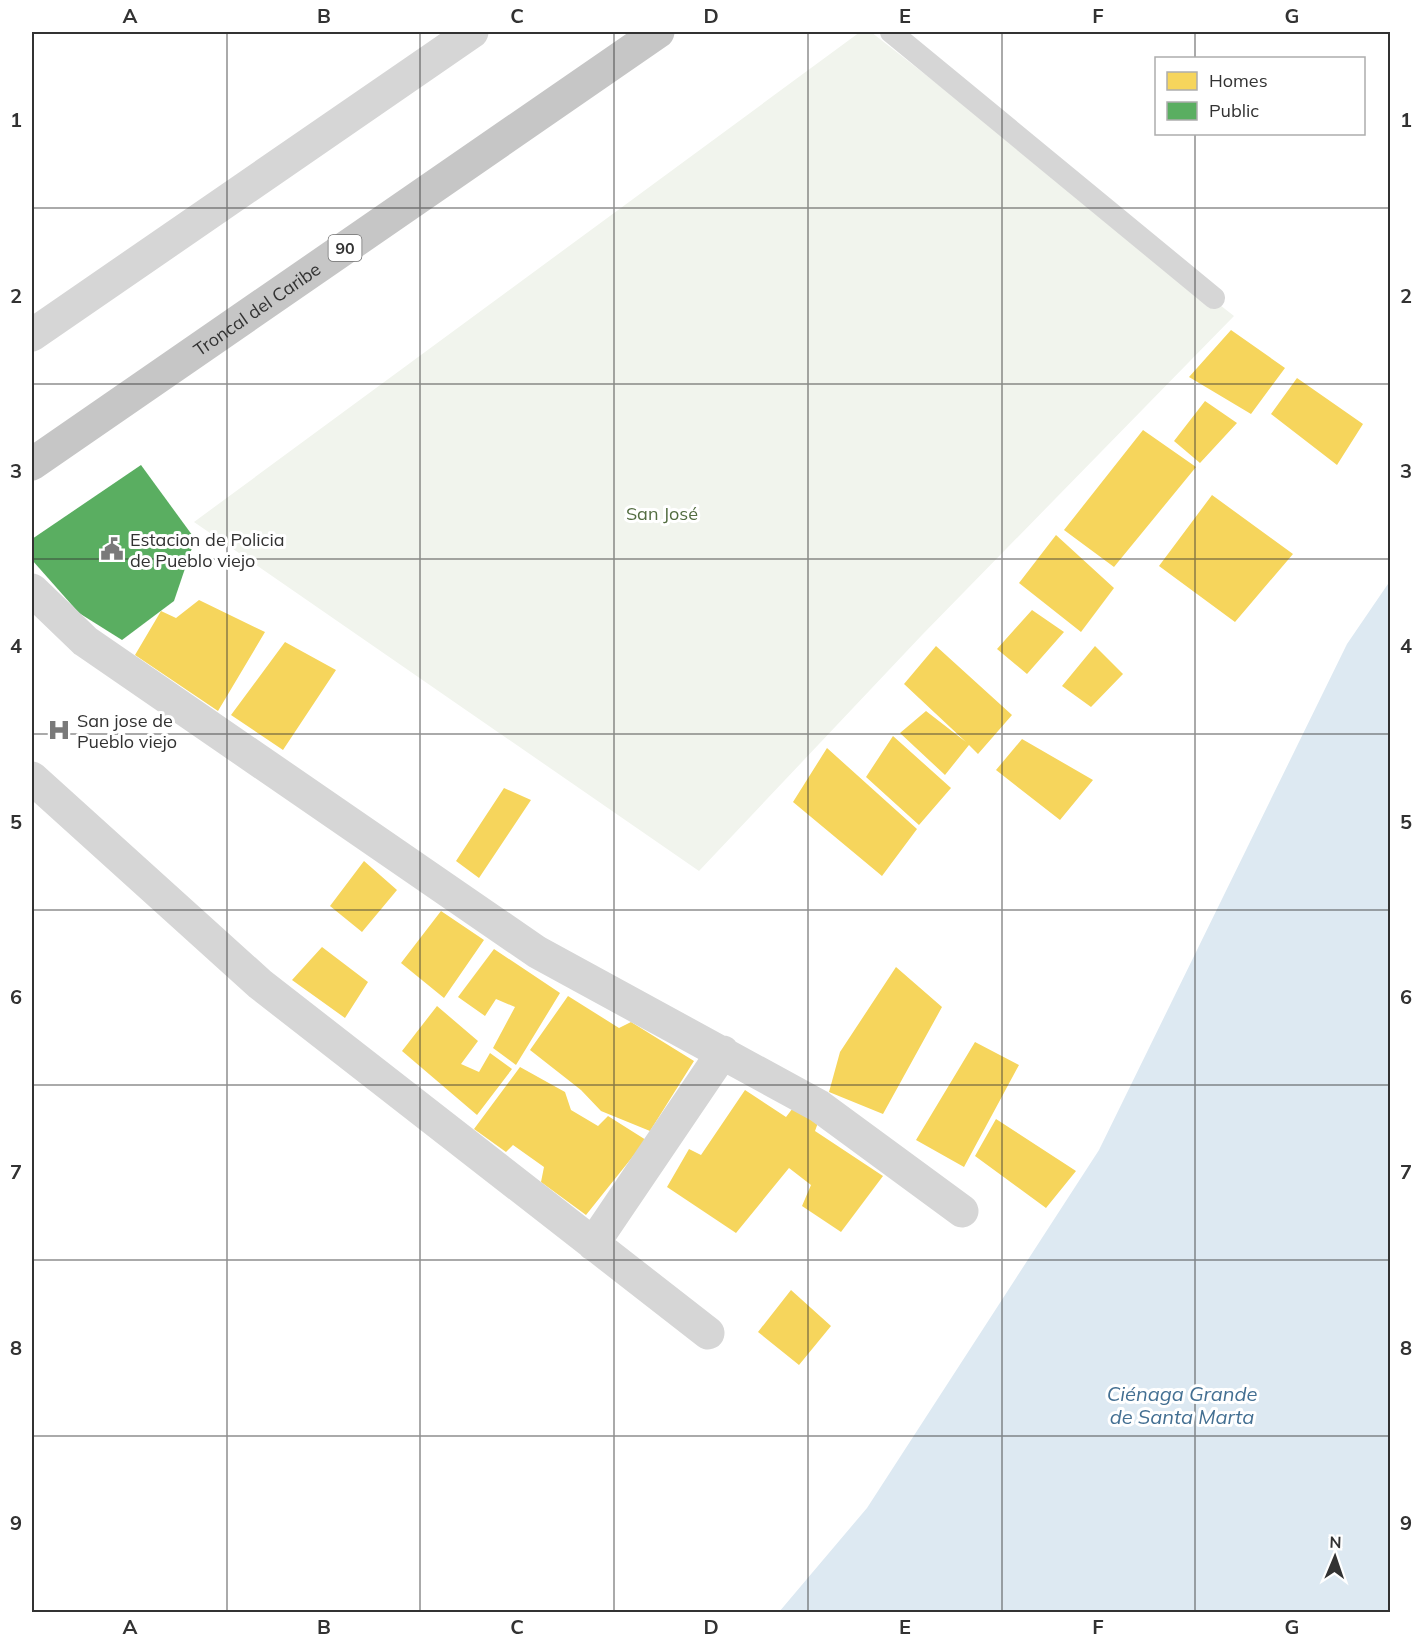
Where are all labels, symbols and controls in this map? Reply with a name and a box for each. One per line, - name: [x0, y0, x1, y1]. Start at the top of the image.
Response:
- text: A: [123, 3, 138, 28]
- text: B: [317, 3, 331, 28]
- text: C: [510, 3, 524, 28]
- text: D: [703, 3, 719, 28]
- text: E: [899, 3, 911, 28]
- text: F: [1092, 3, 1104, 28]
- text: G: [1285, 3, 1299, 28]
- legend: [1155, 57, 1365, 135]
- text: Homes: [1209, 69, 1268, 92]
- text: Public: [1209, 99, 1259, 122]
- text: 1: [10, 107, 22, 132]
- text: 1: [1400, 107, 1412, 132]
- road number: 90: [328, 235, 362, 261]
- street label: Troncal del Caribe: [189, 257, 325, 361]
- text: 2: [10, 283, 22, 308]
- text: 2: [1400, 283, 1412, 308]
- text: 3: [10, 458, 22, 483]
- text: 3: [1400, 458, 1412, 483]
- park label: San José: [626, 502, 698, 525]
- place label: Estacion de Policia de Pueblo viejo: [130, 528, 285, 572]
- public building icon: Estacion de Policia de Pueblo viejo: [99, 536, 125, 562]
- text: 4: [10, 633, 22, 658]
- text: 4: [1400, 633, 1412, 658]
- place label: San jose de Pueblo viejo: [77, 709, 177, 753]
- hospital icon: San jose de Pueblo viejo: [46, 717, 72, 743]
- text: 5: [10, 809, 22, 834]
- text: 5: [1400, 809, 1412, 834]
- text: 6: [10, 984, 22, 1009]
- text: 6: [1400, 984, 1412, 1009]
- text: 7: [10, 1159, 22, 1184]
- text: 7: [1400, 1159, 1412, 1184]
- text: 8: [10, 1335, 22, 1360]
- text: 8: [1400, 1335, 1412, 1360]
- water label: Ciénaga Grande de Santa Marta: [1107, 1381, 1257, 1429]
- text: 9: [10, 1510, 22, 1535]
- text: 9: [1400, 1510, 1412, 1535]
- north arrow: [1305, 1527, 1365, 1587]
- text: N: [1329, 1532, 1342, 1552]
- text: A: [123, 1614, 138, 1639]
- text: B: [317, 1614, 331, 1639]
- text: C: [510, 1614, 524, 1639]
- text: D: [703, 1614, 719, 1639]
- text: E: [899, 1614, 911, 1639]
- text: F: [1092, 1614, 1104, 1639]
- text: G: [1285, 1614, 1299, 1639]

